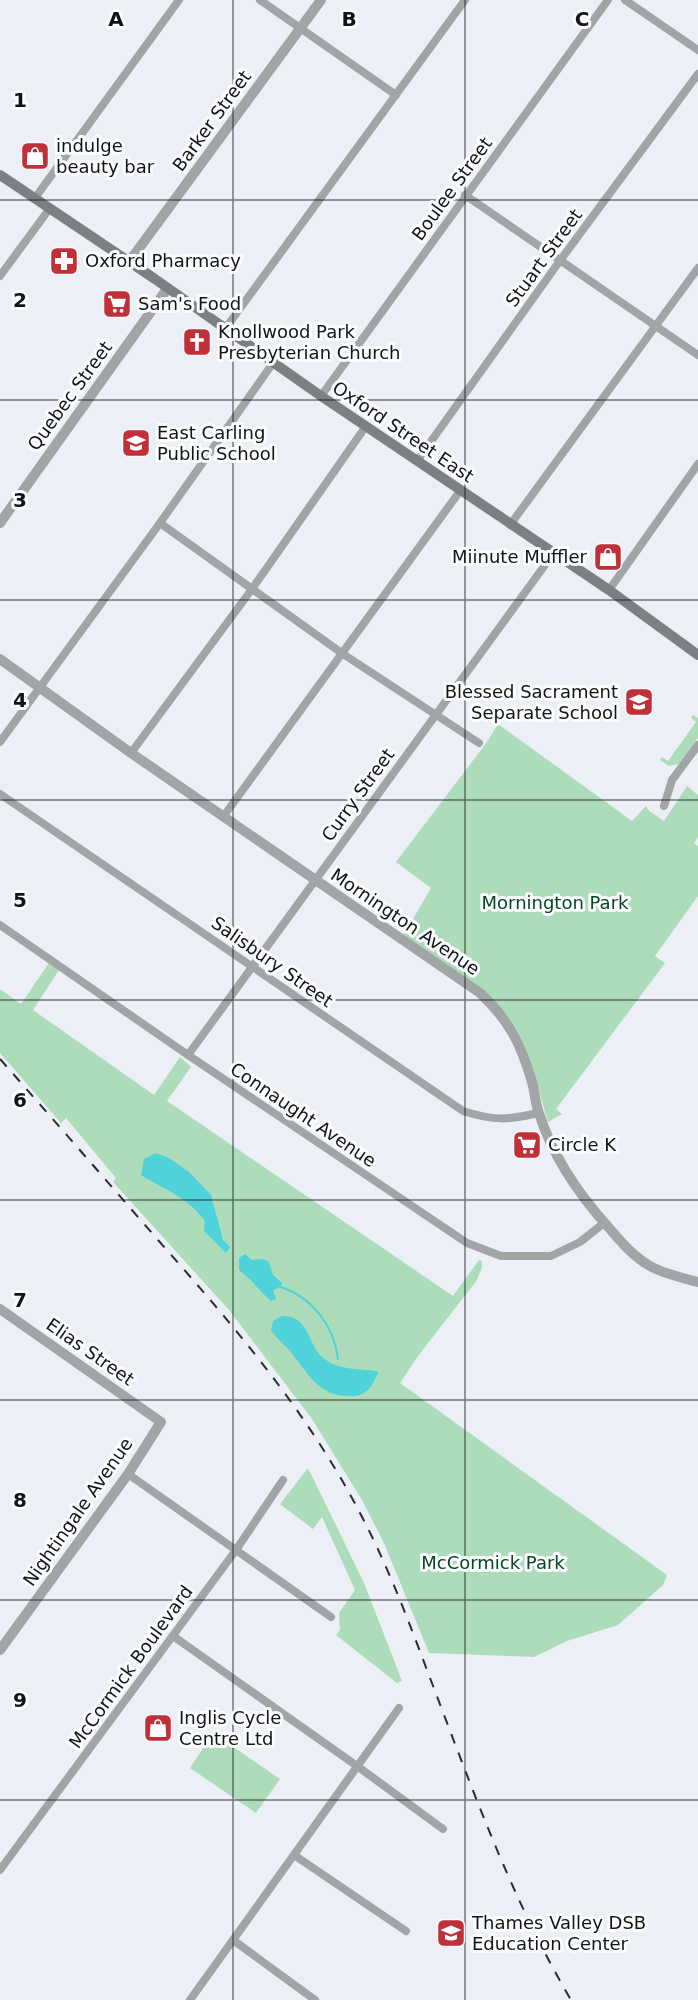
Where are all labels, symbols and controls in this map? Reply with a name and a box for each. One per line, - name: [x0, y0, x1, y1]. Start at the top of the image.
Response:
- text: A: [108, 7, 124, 31]
- text: B: [341, 7, 357, 31]
- text: C: [575, 7, 589, 31]
- street label: Barker Street: [168, 66, 255, 175]
- text: 1: [13, 88, 27, 112]
- street label: Boulee Street: [407, 133, 496, 244]
- place label: indulge beauty bar: [56, 135, 155, 177]
- shop icon: indulge beauty bar: [19, 140, 51, 172]
- street label: Stuart Street: [501, 205, 586, 311]
- pharmacy icon: Oxford Pharmacy: [48, 245, 80, 277]
- place label: Oxford Pharmacy: [85, 250, 241, 271]
- text: 2: [13, 288, 27, 312]
- supermarket icon: Sam's Food: [101, 288, 133, 320]
- place label: Sam's Food: [138, 293, 241, 314]
- place label: Knollwood Park Presbyterian Church: [218, 321, 400, 363]
- church icon: Knollwood Park Presbyterian Church: [181, 326, 213, 358]
- street label: Quebec Street: [23, 337, 116, 454]
- street label: Oxford Street East: [329, 377, 478, 487]
- place label: East Carling Public School: [157, 422, 276, 464]
- school or university icon: East Carling Public School: [120, 427, 152, 459]
- text: 3: [13, 488, 27, 512]
- shop icon: Miinute Muffler: [592, 541, 624, 573]
- place label: Miinute Muffler: [452, 546, 588, 567]
- place label: Blessed Sacrament Separate School: [445, 681, 618, 723]
- school or university icon: Blessed Sacrament Separate School: [623, 686, 655, 718]
- text: 4: [13, 688, 27, 712]
- street label: Curry Street: [317, 744, 398, 845]
- street label: Mornington Avenue: [327, 864, 484, 979]
- text: 5: [13, 888, 27, 912]
- park label: Mornington Park: [482, 892, 629, 913]
- street label: Salisbury Street: [208, 912, 337, 1011]
- street label: Connaught Avenue: [226, 1058, 380, 1171]
- text: 6: [13, 1088, 27, 1112]
- supermarket icon: Circle K: [511, 1129, 543, 1161]
- place label: Circle K: [548, 1134, 617, 1155]
- text: 7: [13, 1288, 27, 1312]
- street label: Elias Street: [42, 1314, 138, 1390]
- street label: Nightingale Avenue: [19, 1434, 137, 1590]
- text: 8: [13, 1488, 27, 1512]
- park label: McCormick Park: [421, 1552, 565, 1573]
- street label: McCormick Boulevard: [65, 1581, 197, 1752]
- text: 9: [13, 1688, 27, 1712]
- place label: Inglis Cycle Centre Ltd: [179, 1707, 281, 1749]
- shop icon: Inglis Cycle Centre Ltd: [142, 1712, 174, 1744]
- place label: Thames Valley DSB Education Center: [471, 1912, 646, 1954]
- school or university icon: Thames Valley DSB Education Center: [435, 1917, 467, 1949]

